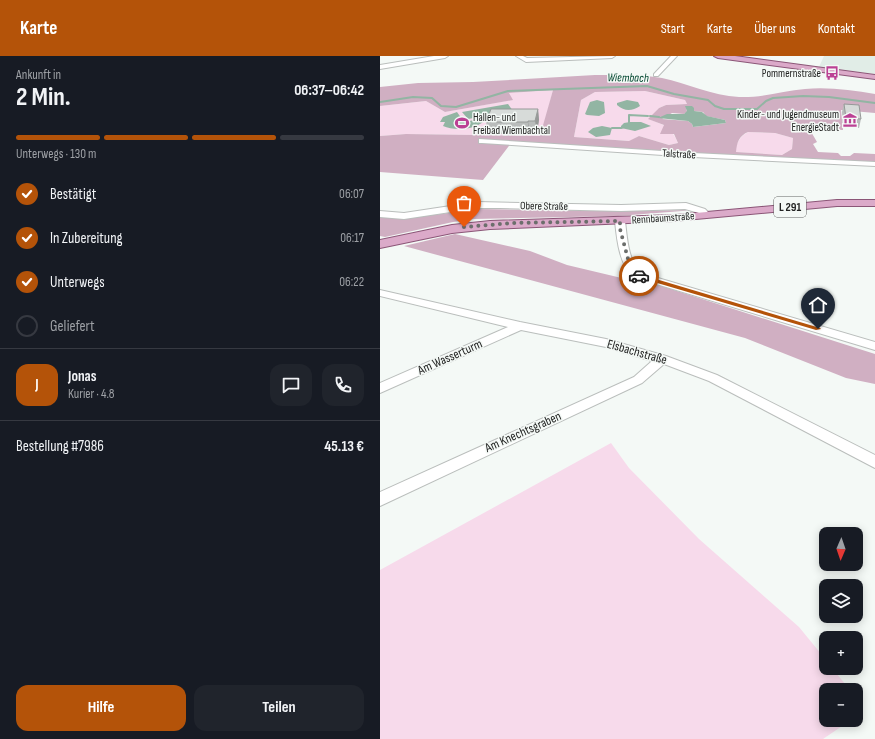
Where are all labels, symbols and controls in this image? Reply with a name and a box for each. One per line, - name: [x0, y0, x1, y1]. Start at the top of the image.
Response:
- text: Karte: [20, 17, 57, 40]
- text: Start: [661, 20, 685, 37]
- text: Karte: [707, 20, 732, 37]
- text: Über uns: [754, 20, 796, 37]
- text: Kontakt: [818, 20, 855, 37]
- bus stop icon: Pommernstraße: [824, 65, 840, 81]
- text: Ankunft in: [16, 67, 61, 83]
- place label: Pommernstraße: [762, 67, 821, 80]
- water label: Wiembach: [607, 70, 649, 86]
- text: 06:37–06:42: [294, 81, 364, 100]
- text: 2 Min.: [16, 82, 71, 113]
- place label: Kinder- und Jugendmuseum EnergieStadt: [737, 108, 840, 134]
- place label: Hallen- und Freibad Wiembachtal: [473, 111, 550, 137]
- museum icon: Kinder- und Jugendmuseum EnergieStadt: [842, 112, 858, 128]
- sports icon: Hallen- und Freibad Wiembachtal: [454, 115, 470, 131]
- text: Unterwegs · 130 m: [16, 146, 96, 162]
- street label: Talstraße: [662, 147, 696, 161]
- icon: check: [16, 183, 38, 205]
- text: Bestätigt: [50, 185, 96, 204]
- text: 06:07: [339, 186, 364, 202]
- pin: [447, 186, 481, 227]
- icon: bag: [453, 192, 475, 214]
- road number: L 291: [774, 197, 806, 217]
- street label: Obere Straße: [520, 199, 568, 213]
- street label: Rennbaumstraße: [631, 209, 695, 227]
- icon: check: [16, 227, 38, 249]
- text: In Zubereitung: [50, 229, 123, 248]
- text: 06:17: [340, 230, 364, 246]
- courier: [619, 256, 659, 296]
- icon: car: [628, 265, 650, 287]
- icon: check: [16, 271, 38, 293]
- text: Unterwegs: [50, 273, 105, 292]
- text: 06:22: [339, 274, 364, 290]
- pin: [801, 288, 835, 329]
- icon: home: [807, 294, 829, 316]
- text: Geliefert: [50, 317, 95, 336]
- street label: Am Wasserturm: [414, 336, 485, 379]
- street label: Elsbachstraße: [605, 336, 669, 368]
- button: chat: [270, 364, 312, 406]
- button: phone: [322, 364, 364, 406]
- text: Jonas: [68, 367, 96, 386]
- text: J: [35, 375, 39, 394]
- text: Kurier · 4.8: [68, 386, 115, 402]
- street label: Am Knechtsgraben: [481, 408, 564, 456]
- text: Bestellung #7986: [16, 437, 104, 456]
- text: 45.13 €: [324, 437, 364, 456]
- north arrow: [819, 527, 863, 571]
- map controls: [819, 527, 863, 727]
- button: layers: [819, 579, 863, 623]
- button: +: [819, 631, 863, 675]
- button: −: [819, 683, 863, 727]
- button: Hilfe: [16, 685, 186, 731]
- button: Teilen: [194, 685, 364, 731]

